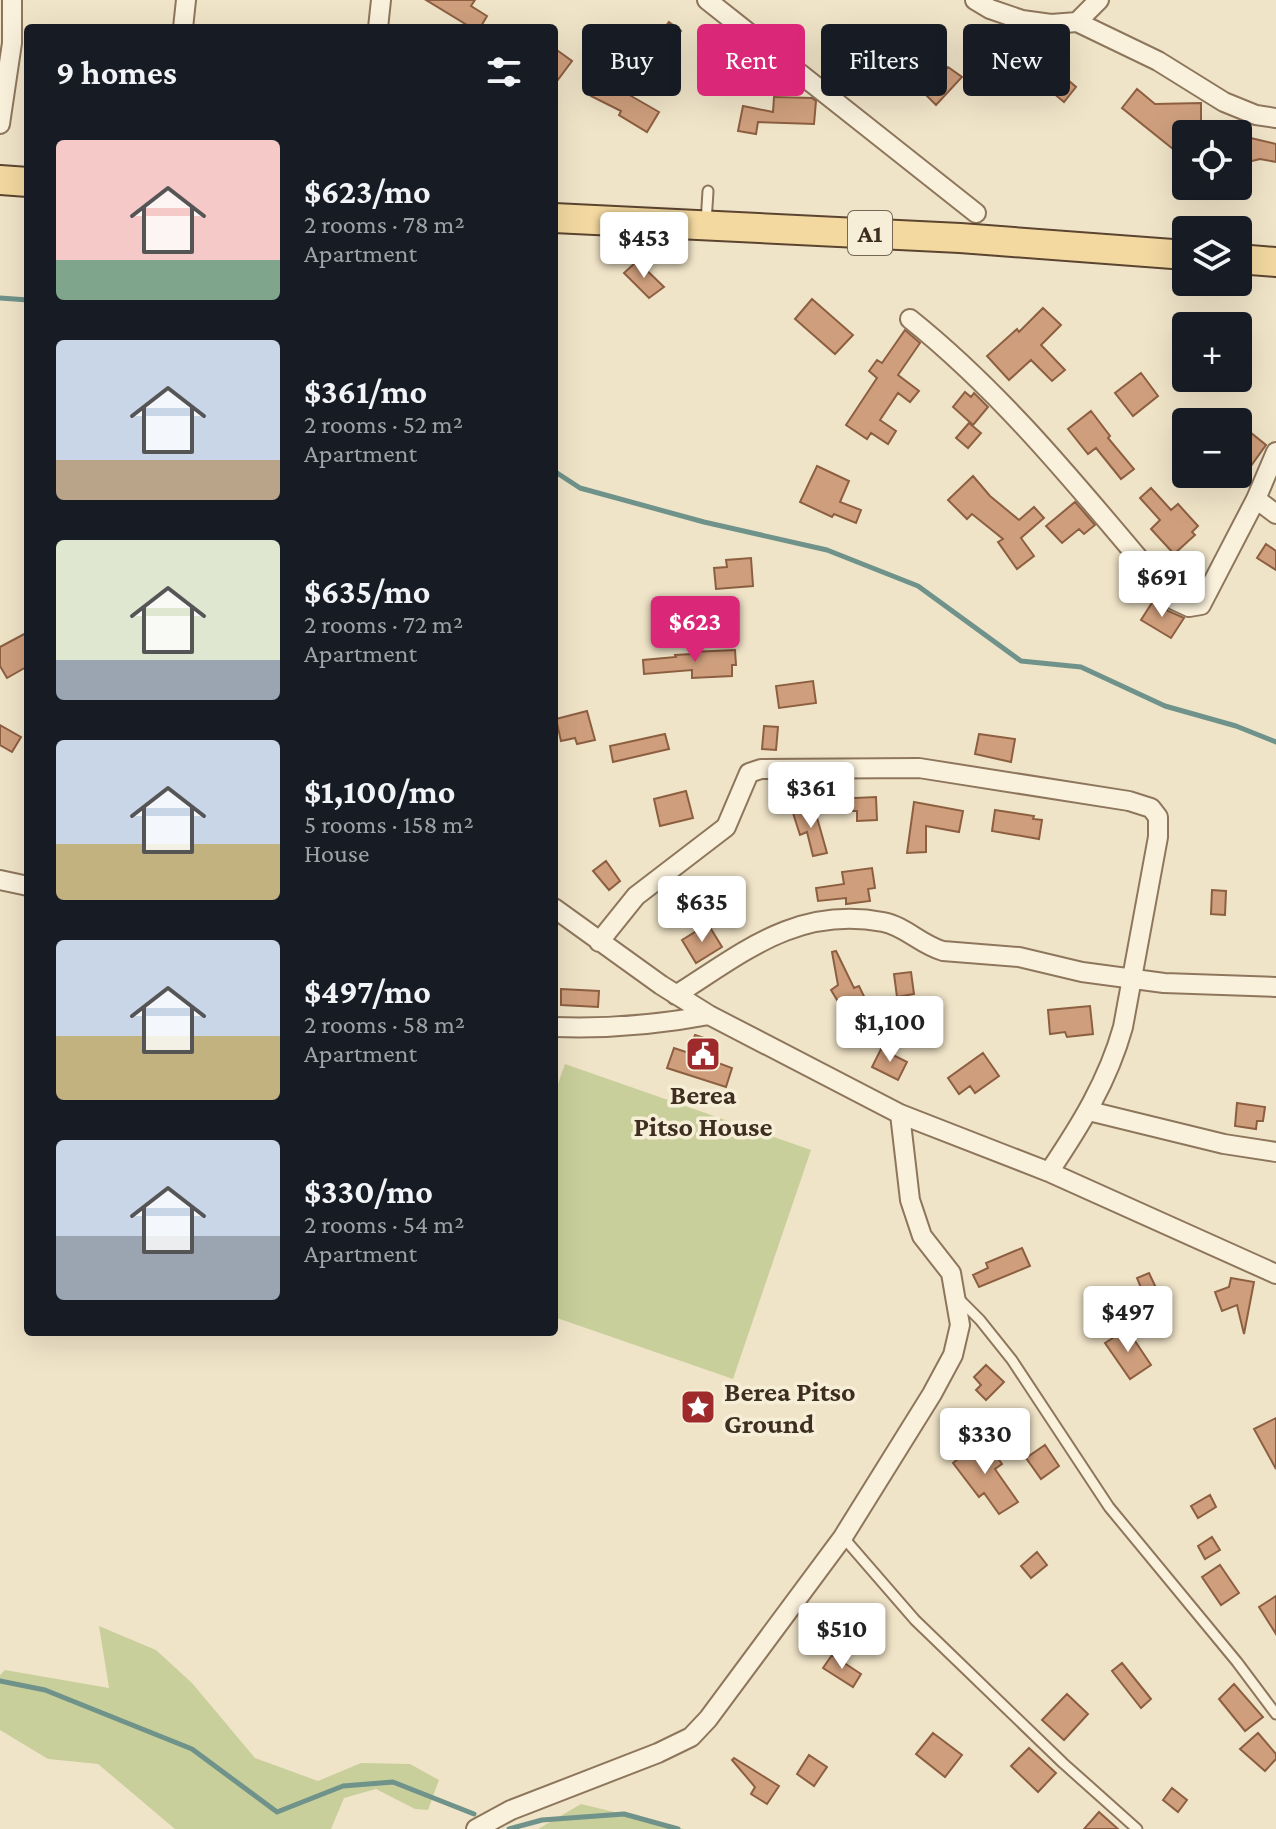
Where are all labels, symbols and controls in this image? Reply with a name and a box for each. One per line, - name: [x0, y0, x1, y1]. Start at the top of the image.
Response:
- chip: Buy: [582, 24, 681, 96]
- chip: Rent: [697, 24, 805, 96]
- chip: Filters: [821, 24, 947, 96]
- chip: New: [963, 24, 1070, 96]
- icon: filters: [482, 50, 526, 94]
- text: 9 homes: [56, 54, 177, 91]
- map controls: [1172, 120, 1252, 488]
- button: locate: [1172, 120, 1252, 200]
- icon: home: [120, 172, 216, 268]
- text: $623/mo: [304, 173, 431, 210]
- text: 2 rooms · 78 m²: [304, 210, 465, 239]
- road number: A1: [848, 211, 892, 255]
- pin: $453: [597, 212, 691, 280]
- button: layers: [1172, 216, 1252, 296]
- text: $453: [618, 223, 670, 252]
- text: Apartment: [304, 239, 417, 268]
- button: +: [1172, 312, 1252, 392]
- icon: home: [120, 372, 216, 468]
- text: $361/mo: [304, 373, 427, 410]
- button: −: [1172, 408, 1252, 488]
- text: 2 rooms · 52 m²: [304, 410, 463, 439]
- text: Apartment: [304, 439, 417, 468]
- pin: $691: [1115, 551, 1209, 619]
- text: $691: [1137, 562, 1187, 591]
- icon: home: [120, 572, 216, 668]
- text: $635/mo: [304, 573, 430, 610]
- pin: $623: [648, 596, 742, 664]
- text: $623: [669, 607, 721, 636]
- text: 2 rooms · 72 m²: [304, 610, 463, 639]
- text: Apartment: [304, 639, 417, 668]
- pin: $361: [764, 762, 858, 830]
- icon: home: [120, 772, 216, 868]
- text: $1,100/mo: [304, 773, 456, 810]
- text: $361: [786, 773, 836, 802]
- text: 5 rooms · 158 m²: [304, 810, 474, 839]
- text: House: [304, 839, 369, 868]
- pin: $635: [655, 876, 749, 944]
- text: $635: [676, 887, 728, 916]
- icon: home: [120, 972, 216, 1068]
- text: $497/mo: [304, 973, 431, 1010]
- pin: $1,100: [825, 996, 955, 1064]
- text: $1,100: [854, 1007, 926, 1036]
- text: 2 rooms · 58 m²: [304, 1010, 465, 1039]
- public building icon: Berea Pitso House: [684, 1035, 722, 1073]
- text: Apartment: [304, 1039, 417, 1068]
- place label: Berea Pitso House: [634, 1079, 772, 1142]
- icon: home: [120, 1172, 216, 1268]
- text: $330/mo: [304, 1173, 433, 1210]
- text: 2 rooms · 54 m²: [304, 1210, 464, 1239]
- text: Apartment: [304, 1239, 417, 1268]
- pin: $497: [1081, 1286, 1175, 1354]
- text: $497: [1101, 1297, 1155, 1326]
- place label: Berea Pitso Ground: [724, 1376, 855, 1439]
- place icon: Berea Pitso Ground: [679, 1388, 717, 1426]
- pin: $330: [938, 1408, 1032, 1476]
- text: $330: [958, 1419, 1012, 1448]
- pin: $510: [795, 1603, 889, 1671]
- text: $510: [816, 1614, 868, 1643]

